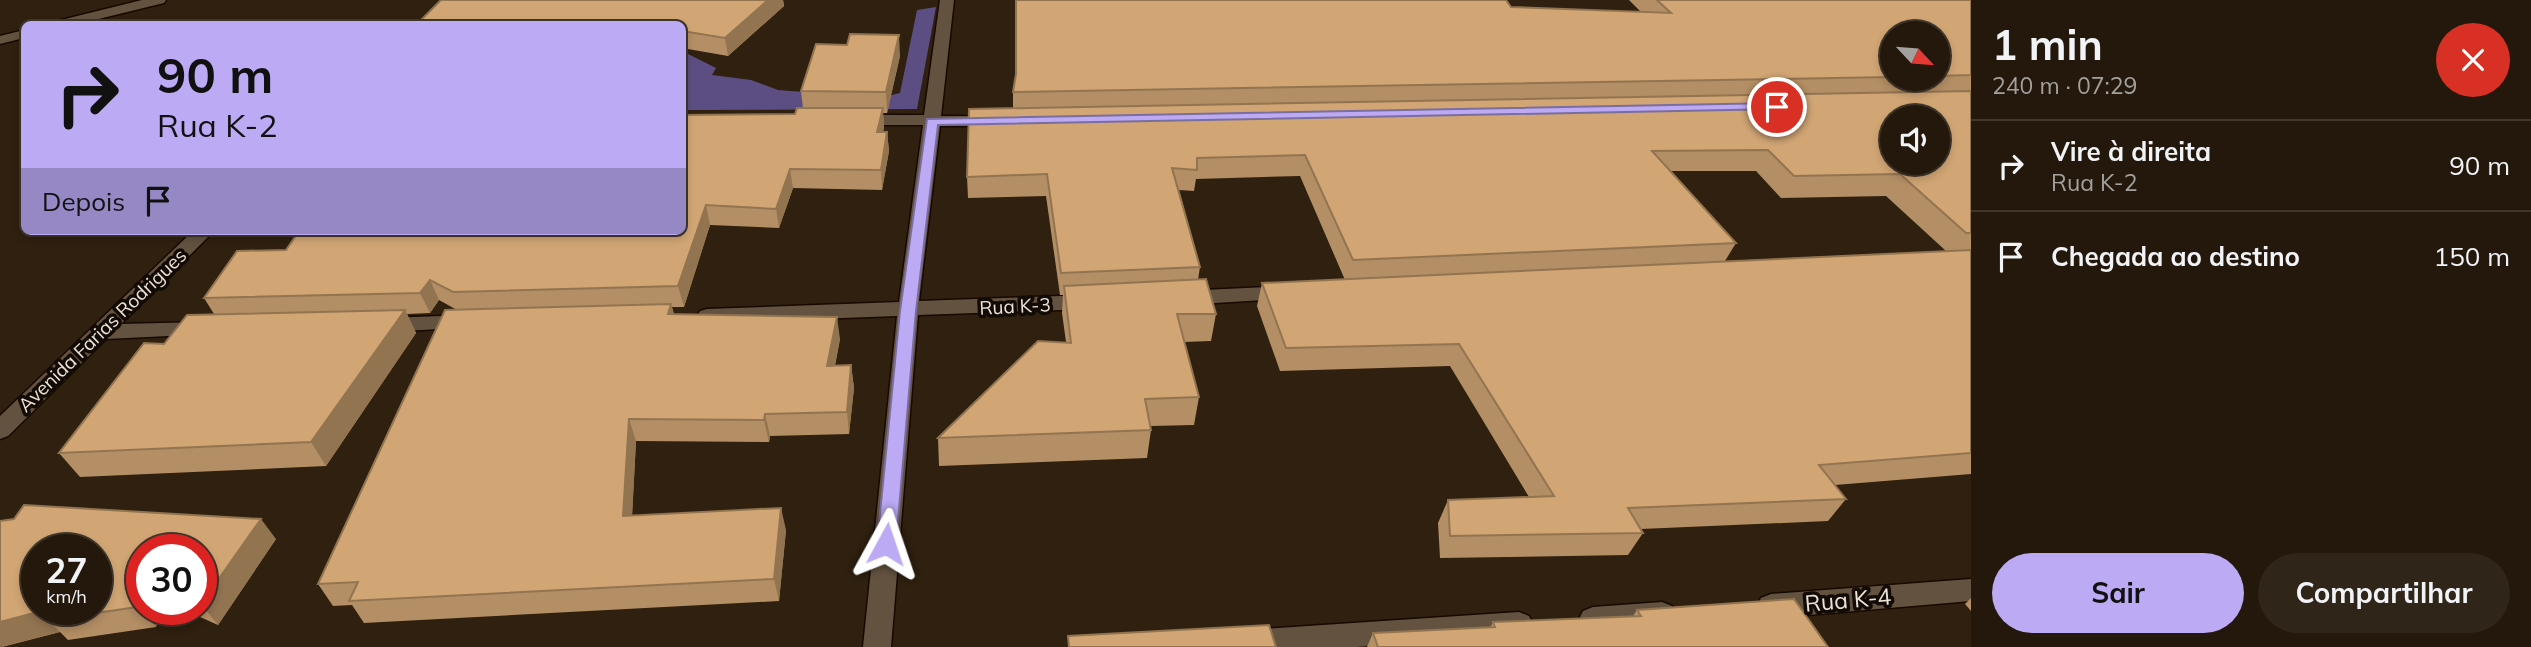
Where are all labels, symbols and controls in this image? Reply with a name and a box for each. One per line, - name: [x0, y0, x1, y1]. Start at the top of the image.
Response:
- text: 1 min: [1992, 18, 2103, 71]
- north arrow: [1880, 21, 1950, 91]
- map controls: [1880, 21, 1950, 175]
- button: close: [2436, 23, 2510, 97]
- text: 90 m: [157, 44, 273, 105]
- icon: right: [42, 49, 133, 140]
- text: 240 m · 07:29: [1992, 71, 2137, 100]
- pin: [1747, 77, 1807, 137]
- icon: arrive: [1758, 88, 1796, 126]
- text: Rua K-2: [157, 105, 277, 145]
- button: sound: [1880, 105, 1950, 175]
- text: Vire à direita: [2051, 135, 2211, 168]
- icon: right: [1992, 147, 2030, 185]
- text: 90 m: [2449, 149, 2510, 182]
- text: Rua K-2: [2051, 168, 2138, 197]
- icon: arrive: [139, 182, 177, 220]
- text: Depois: [42, 185, 125, 218]
- icon: arrive: [1992, 238, 2030, 276]
- text: Chegada ao destino: [2051, 240, 2300, 273]
- text: 150 m: [2434, 240, 2510, 273]
- street label: Avenida Farias Rodrigues: [13, 243, 191, 417]
- street label: Rua K-3: [979, 292, 1051, 320]
- position arrow: [849, 507, 923, 581]
- speed limit sign: 30: [126, 534, 217, 625]
- text: 27: [45, 548, 88, 592]
- button: Sair: [1992, 553, 2244, 633]
- button: Compartilhar: [2258, 553, 2510, 633]
- street label: Rua K-4: [1804, 581, 1892, 618]
- text: km/h: [46, 585, 87, 608]

